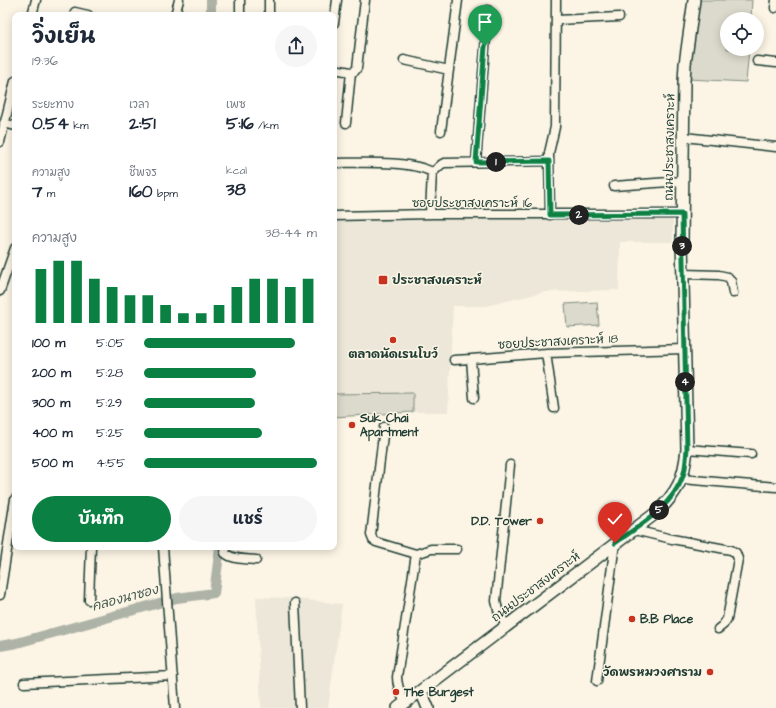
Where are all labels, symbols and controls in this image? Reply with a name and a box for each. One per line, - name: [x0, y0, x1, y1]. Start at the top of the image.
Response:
- pin: [468, 5, 502, 46]
- icon: arrive: [474, 11, 496, 33]
- map controls: [720, 12, 764, 56]
- button: locate: [720, 12, 764, 56]
- text: วิ่งเย็น: [32, 21, 95, 52]
- button: share: [275, 25, 317, 67]
- text: 19:36: [32, 52, 58, 70]
- street label: ถนนประชาสงเคราะห์: [661, 93, 679, 201]
- text: ระยะทาง: [32, 97, 74, 112]
- text: เวลา: [129, 97, 149, 112]
- text: เพซ: [226, 97, 246, 112]
- text: 0.54: [32, 112, 69, 136]
- text: 2:51: [129, 112, 156, 136]
- text: 5:16: [226, 112, 254, 136]
- text: km: [69, 118, 88, 133]
- text: /km: [254, 118, 278, 133]
- pin: 1: [486, 152, 506, 172]
- text: 1: [495, 154, 497, 169]
- text: kcal: [226, 163, 247, 178]
- text: ความสูง: [32, 165, 70, 180]
- text: ชีพจร: [129, 165, 157, 180]
- text: 38: [226, 178, 246, 202]
- text: 7: [32, 180, 42, 204]
- text: 160: [129, 180, 153, 204]
- text: m: [42, 186, 55, 201]
- text: bpm: [153, 186, 178, 201]
- street label: ซอยประชาสงเคราะห์ 16: [412, 195, 533, 212]
- pin: 2: [569, 205, 589, 225]
- text: 2: [576, 207, 582, 222]
- text: 38–44 m: [265, 224, 317, 242]
- text: ความสูง: [32, 229, 77, 247]
- pin: 3: [672, 236, 692, 256]
- text: 3: [679, 238, 685, 253]
- place label: ประชาสงเคราะห์: [392, 272, 482, 289]
- marker: ประชาสงเคราะห์: [377, 274, 389, 286]
- street label: ซอยประชาสงเคราะห์ 18: [497, 330, 619, 354]
- text: 100 m: [32, 334, 65, 352]
- text: 5:05: [96, 334, 125, 352]
- marker: ตลาดนัดเรนโบว์: [388, 335, 398, 345]
- place label: ตลาดนัดเรนโบว์: [348, 346, 438, 363]
- text: 200 m: [32, 364, 71, 382]
- text: 5:28: [96, 364, 123, 382]
- pin: 4: [675, 372, 695, 392]
- text: 4: [681, 374, 689, 389]
- text: 300 m: [32, 394, 70, 412]
- text: 5:29: [96, 394, 122, 412]
- place label: Suk Chai Apartment: [359, 410, 419, 442]
- marker: Suk Chai Apartment: [347, 420, 357, 430]
- text: 400 m: [32, 424, 73, 442]
- text: 5:25: [96, 424, 124, 442]
- text: 500 m: [32, 454, 73, 472]
- text: 4:55: [96, 454, 125, 472]
- button: บันทึก: [32, 496, 171, 542]
- button: แชร์: [179, 496, 317, 542]
- pin: 5: [649, 500, 669, 520]
- pin: [598, 502, 632, 543]
- text: 5: [655, 502, 663, 517]
- icon: check: [604, 508, 626, 530]
- place label: D.D. Tower: [471, 513, 532, 530]
- marker: D.D. Tower: [535, 516, 545, 526]
- street label: ถนนประชาสงเคราะห์: [488, 548, 584, 626]
- water label: คลองนาซอง: [90, 580, 162, 615]
- place label: B.B Place: [640, 611, 694, 628]
- marker: B.B Place: [627, 614, 637, 624]
- place label: วัดพรหมวงศาราม: [603, 664, 702, 681]
- marker: วัดพรหมวงศาราม: [705, 667, 715, 677]
- place label: The Burgest: [403, 684, 474, 703]
- marker: The Burgest: [391, 687, 401, 697]

